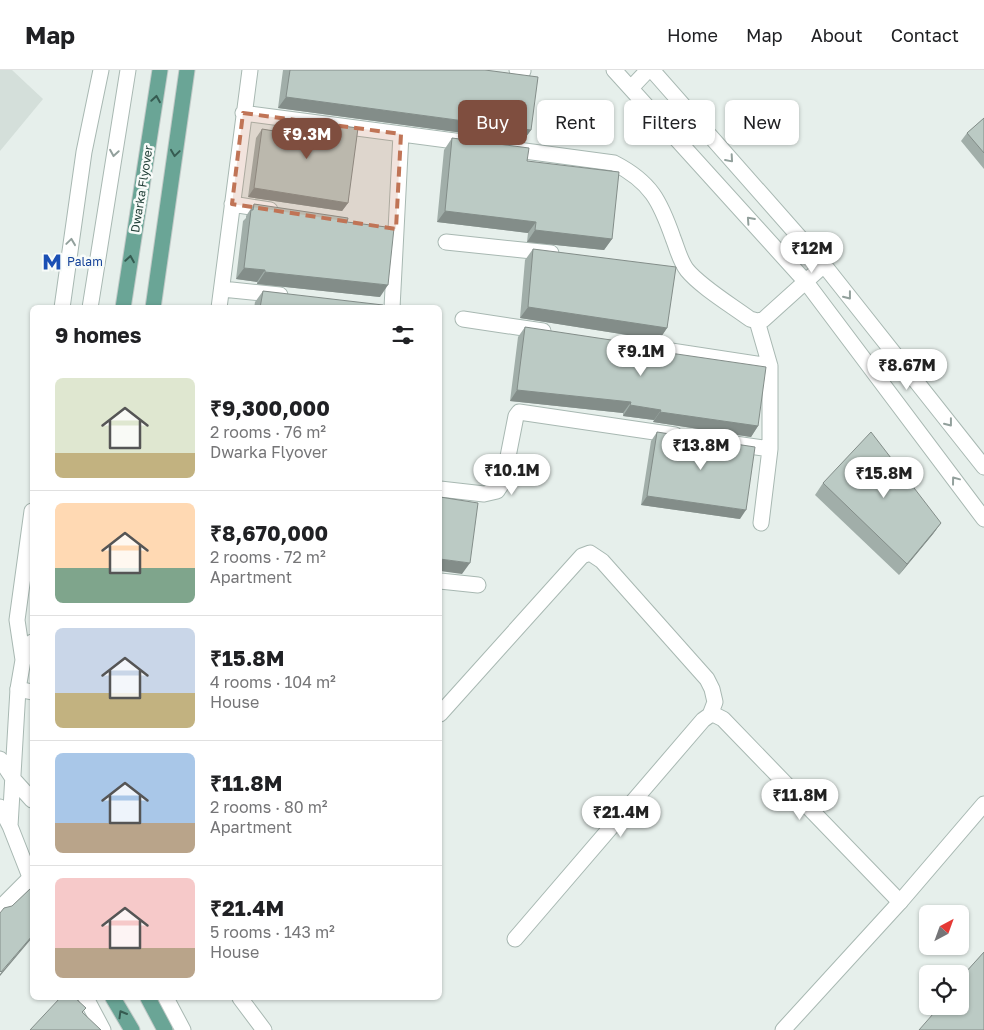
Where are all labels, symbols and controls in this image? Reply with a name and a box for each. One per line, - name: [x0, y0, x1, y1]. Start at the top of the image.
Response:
- text: Map: [25, 20, 75, 49]
- text: Home: [667, 24, 718, 46]
- text: Map: [746, 24, 783, 46]
- text: About: [811, 24, 863, 46]
- text: Contact: [891, 24, 959, 46]
- one-way arrow: [150, 94, 160, 103]
- chip: Buy: [458, 100, 527, 145]
- chip: Rent: [537, 100, 614, 145]
- chip: Filters: [624, 100, 715, 145]
- chip: New: [725, 100, 799, 145]
- pin: ₹9.3M: [272, 118, 342, 160]
- text: ₹9.3M: [283, 124, 331, 144]
- street label: Dwarka Flyover: [127, 144, 156, 234]
- one-way arrow: [110, 148, 120, 157]
- one-way arrow: [171, 149, 181, 157]
- one-way arrow: [725, 154, 734, 163]
- one-way arrow: [747, 216, 756, 225]
- pin: ₹12M: [782, 232, 842, 274]
- one-way arrow: [66, 238, 76, 246]
- text: ₹12M: [791, 238, 833, 258]
- metro station icon: Palam: [41, 251, 63, 273]
- place label: Palam: [67, 254, 103, 269]
- one-way arrow: [125, 255, 135, 264]
- one-way arrow: [842, 290, 851, 299]
- icon: filters: [389, 321, 417, 349]
- text: 9 homes: [55, 322, 141, 348]
- pin: ₹9.1M: [606, 334, 676, 377]
- text: ₹9.1M: [618, 341, 664, 361]
- pin: ₹8.67M: [866, 348, 948, 391]
- text: ₹8.67M: [878, 355, 936, 375]
- text: ₹9,300,000: [210, 395, 330, 421]
- icon: home: [95, 398, 155, 458]
- one-way arrow: [943, 417, 951, 426]
- text: 2 rooms · 76 m²: [210, 422, 326, 442]
- pin: ₹13.8M: [660, 428, 742, 471]
- text: ₹13.8M: [673, 435, 729, 455]
- text: Dwarka Flyover: [210, 442, 327, 462]
- pin: ₹10.1M: [471, 454, 553, 496]
- pin: ₹15.8M: [843, 456, 925, 499]
- text: ₹10.1M: [484, 460, 540, 480]
- text: ₹15.8M: [856, 463, 912, 483]
- one-way arrow: [952, 477, 960, 486]
- text: ₹8,670,000: [210, 520, 328, 546]
- icon: home: [95, 523, 155, 583]
- text: 2 rooms · 72 m²: [210, 547, 326, 567]
- text: Apartment: [210, 567, 292, 587]
- text: ₹15.8M: [210, 645, 285, 671]
- icon: home: [95, 648, 155, 708]
- text: 4 rooms · 104 m²: [210, 672, 336, 692]
- text: House: [210, 692, 259, 712]
- text: ₹11.8M: [210, 770, 283, 796]
- icon: home: [95, 773, 155, 833]
- pin: ₹11.8M: [759, 778, 841, 821]
- text: ₹11.8M: [772, 785, 828, 805]
- pin: ₹21.4M: [580, 796, 662, 838]
- text: 2 rooms · 80 m²: [210, 797, 328, 817]
- text: ₹21.4M: [593, 802, 649, 822]
- text: Apartment: [210, 817, 292, 837]
- text: ₹21.4M: [210, 895, 284, 921]
- icon: home: [95, 898, 155, 958]
- north arrow: [919, 905, 969, 955]
- map controls: [919, 905, 969, 1015]
- text: 5 rooms · 143 m²: [210, 922, 335, 942]
- text: House: [210, 942, 259, 962]
- button: locate: [919, 965, 969, 1015]
- one-way arrow: [119, 1010, 129, 1019]

